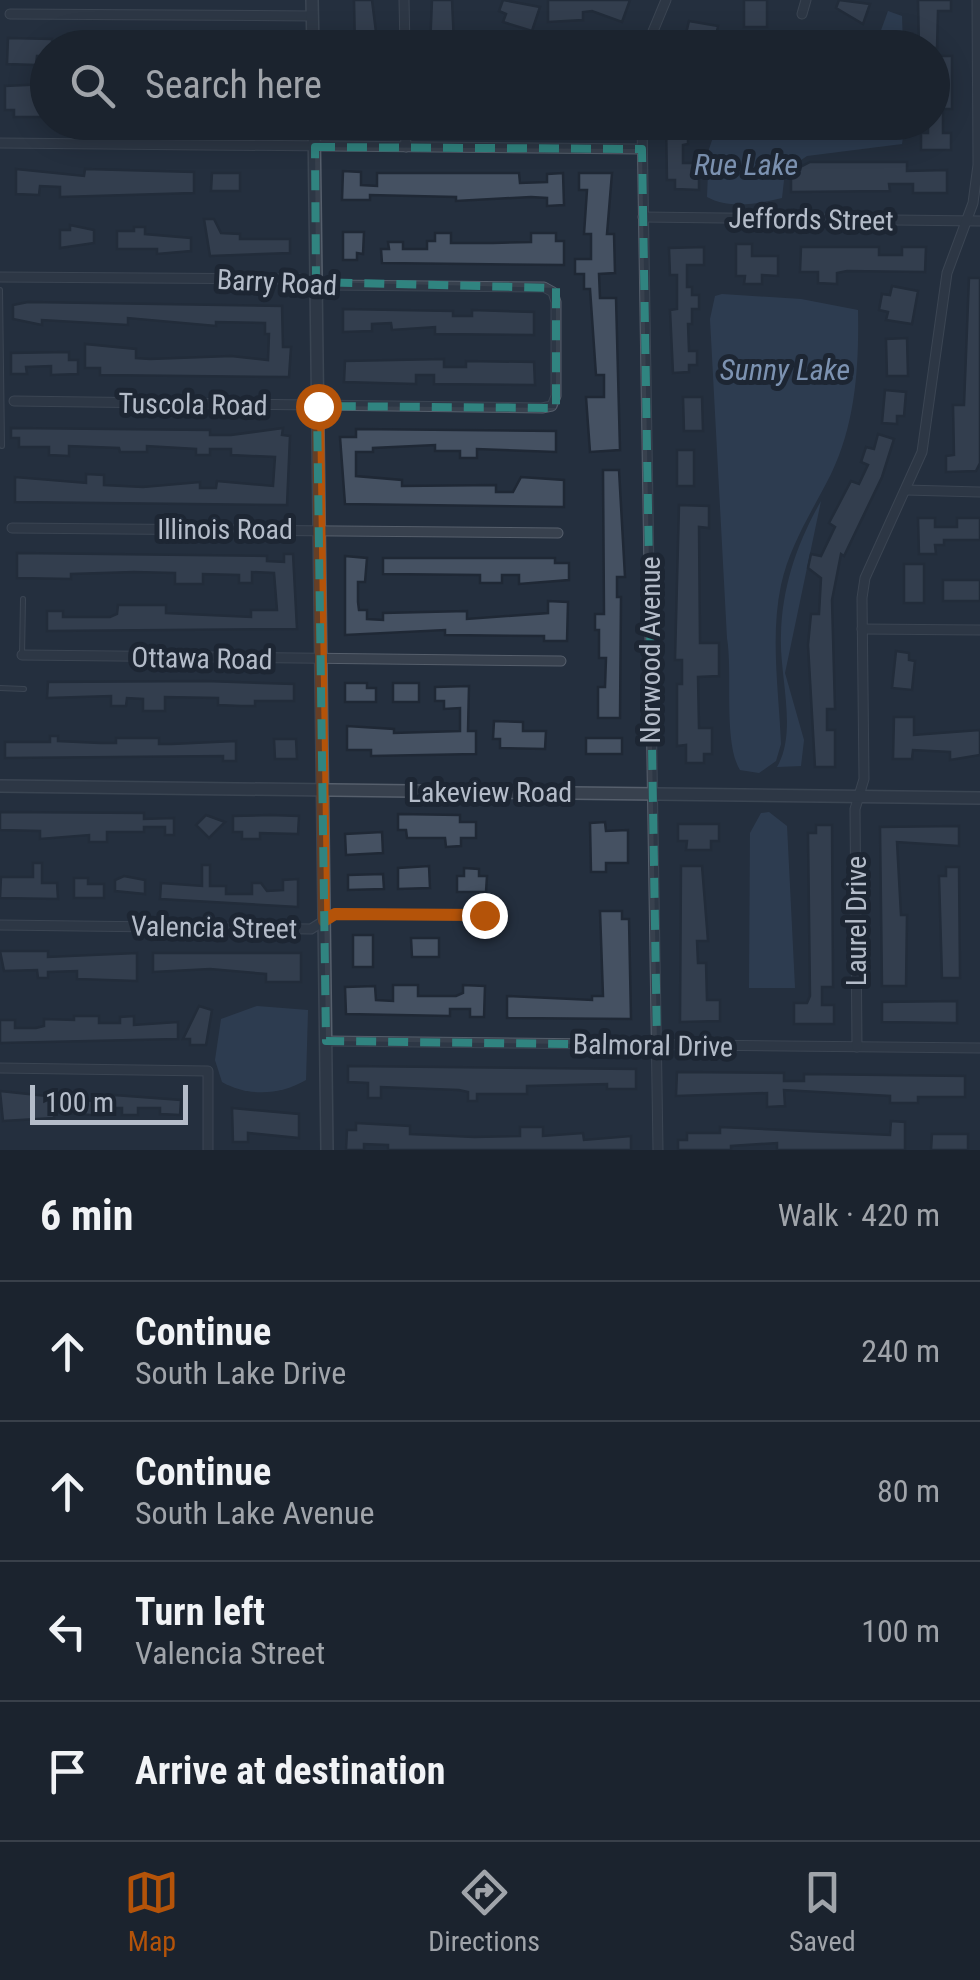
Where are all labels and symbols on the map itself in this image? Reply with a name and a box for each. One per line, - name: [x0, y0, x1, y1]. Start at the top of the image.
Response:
- water label: Rue Lake: [694, 147, 798, 182]
- street label: Jeffords Street: [728, 202, 894, 237]
- street label: Barry Road: [216, 263, 338, 302]
- water label: Sunny Lake: [720, 352, 850, 387]
- route start: [296, 384, 342, 430]
- street label: Tuscola Road: [118, 387, 268, 422]
- street label: Illinois Road: [157, 513, 293, 546]
- street label: Norwood Avenue: [634, 556, 667, 744]
- street label: Ottawa Road: [131, 641, 273, 676]
- street label: Lakeview Road: [408, 776, 572, 809]
- street label: Laurel Drive: [840, 856, 873, 986]
- route end: [462, 893, 508, 939]
- street label: Valencia Street: [131, 910, 297, 945]
- street label: Balmoral Drive: [573, 1028, 733, 1063]
- scale bar: [30, 1080, 188, 1124]

